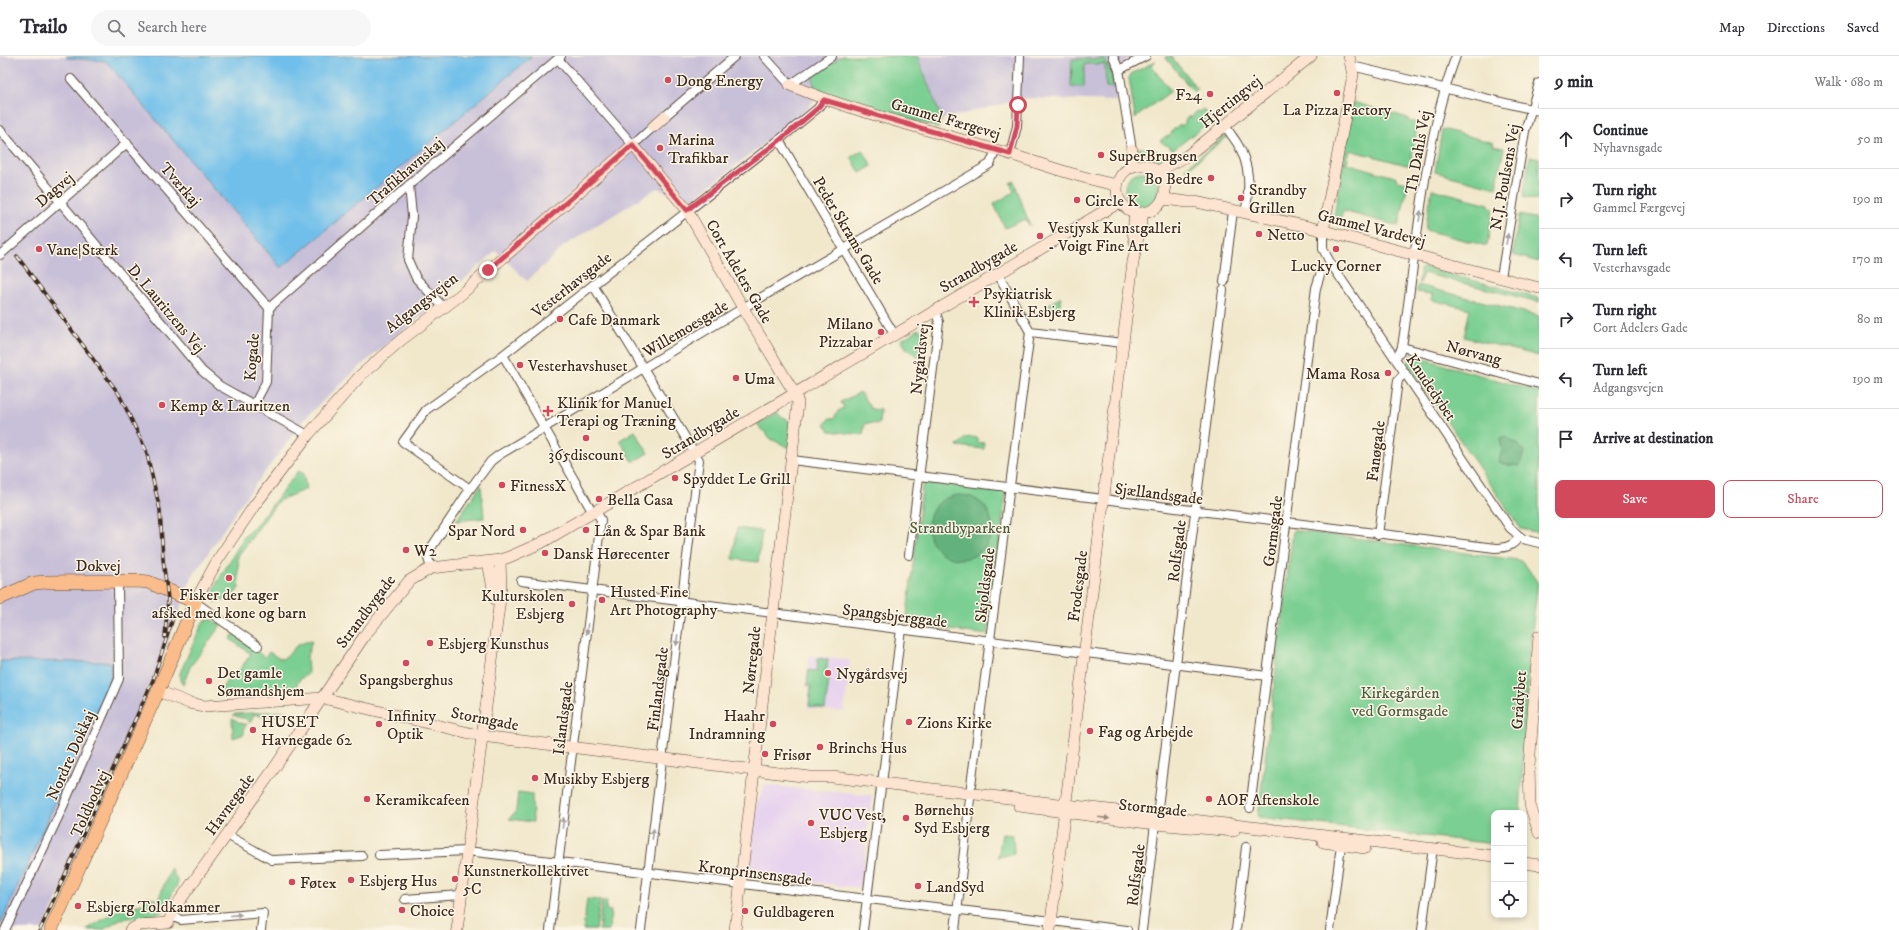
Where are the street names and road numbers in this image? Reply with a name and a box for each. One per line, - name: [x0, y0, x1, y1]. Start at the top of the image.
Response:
- street label: Hjertingvej: [1196, 71, 1265, 133]
- street label: Gammel Færgevej: [889, 94, 1003, 144]
- street label: Th Dahls Vej: [1401, 109, 1435, 195]
- street label: N.J. Poulsens Vej: [1486, 122, 1524, 232]
- street label: Trafikhavnskaj: [363, 133, 448, 210]
- street label: Tværkaj: [155, 158, 205, 211]
- street label: Dagvej: [31, 168, 78, 212]
- street label: Peder Skrams Gade: [808, 173, 888, 288]
- street label: Gammel Vardevej: [1316, 205, 1428, 251]
- street label: Cort Adelers Gade: [701, 216, 777, 327]
- street label: Strandbygade: [936, 236, 1021, 297]
- street label: Vesterhavsgade: [527, 247, 616, 323]
- street label: D. Lauritzens Vej: [123, 260, 209, 357]
- street label: Adgangsvejen: [381, 268, 462, 337]
- street label: Willemoesgade: [638, 295, 732, 363]
- street label: Nygårdsvej: [906, 322, 934, 396]
- street label: Kogade: [240, 332, 264, 382]
- street label: Nørvang: [1444, 336, 1504, 370]
- street label: Knudedybet: [1401, 350, 1461, 425]
- street label: Strandbygade: [658, 402, 743, 464]
- street label: Fanøgade: [1362, 419, 1390, 483]
- street label: Sjællandsgade: [1114, 479, 1204, 509]
- street label: Gormsgade: [1259, 494, 1287, 568]
- street label: Rolfsgade: [1163, 518, 1191, 583]
- street label: Skjoldsgade: [970, 546, 1000, 624]
- street label: Frodesgade: [1064, 549, 1092, 623]
- street label: Dokvej: [75, 556, 121, 576]
- street label: Strandbygade: [332, 571, 400, 652]
- street label: Spangsbjerggade: [841, 600, 949, 632]
- street label: Nørregade: [738, 625, 766, 695]
- street label: Finlandsgade: [643, 645, 673, 732]
- street label: Grådybet: [1507, 670, 1531, 730]
- street label: Islandsgade: [549, 680, 577, 756]
- street label: Stormgade: [449, 703, 521, 735]
- street label: Nordre Dokkaj: [42, 707, 100, 804]
- street label: Toldbodvej: [66, 767, 114, 840]
- street label: Havnegade: [201, 770, 259, 839]
- street label: Stormgade: [1118, 794, 1188, 822]
- street label: Rolfsgade: [1122, 842, 1150, 907]
- street label: Kronprinsensgade: [697, 856, 813, 890]

